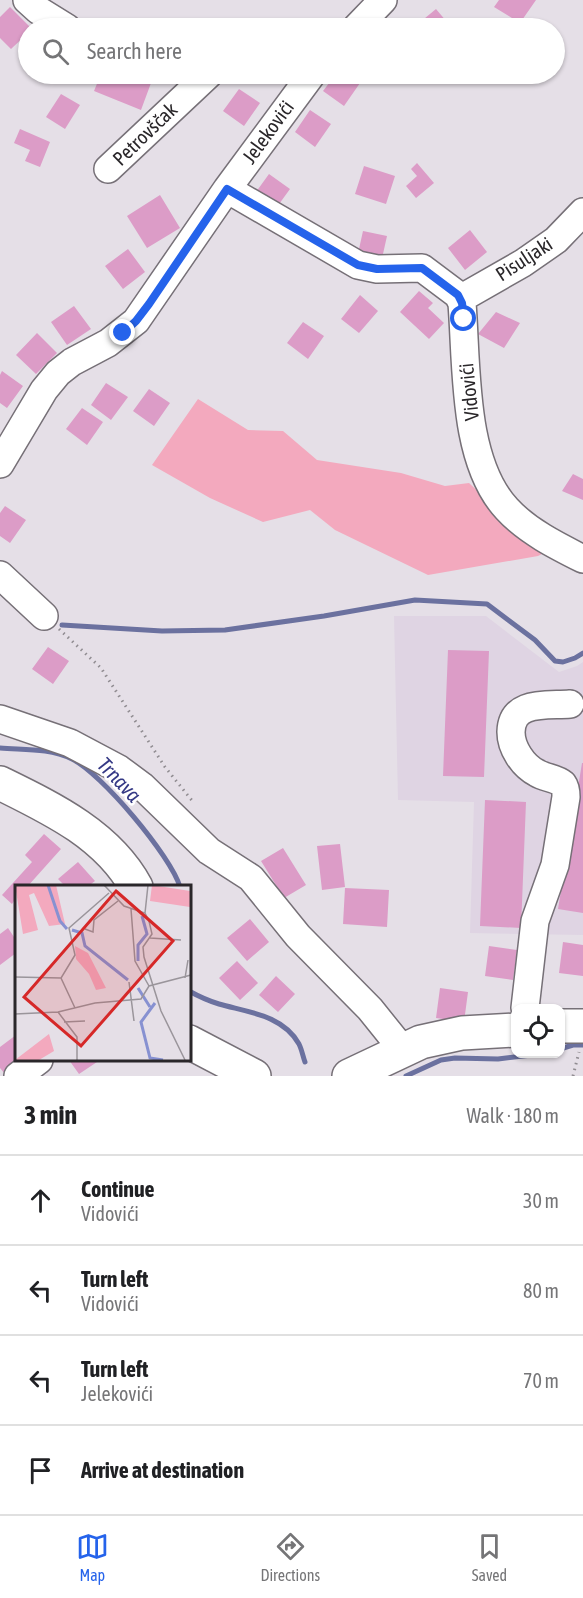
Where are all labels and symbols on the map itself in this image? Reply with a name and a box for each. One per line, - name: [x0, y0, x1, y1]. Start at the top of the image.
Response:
- street label: Jelekovići: [237, 96, 298, 168]
- street label: Petrovščak: [108, 97, 182, 170]
- street label: Pisuljaki: [491, 232, 556, 285]
- route start: [450, 305, 476, 331]
- route end: [109, 319, 135, 345]
- street label: Vidovići: [454, 362, 483, 422]
- water label: Trnava: [93, 752, 147, 807]
- inset map: [15, 885, 190, 1061]

